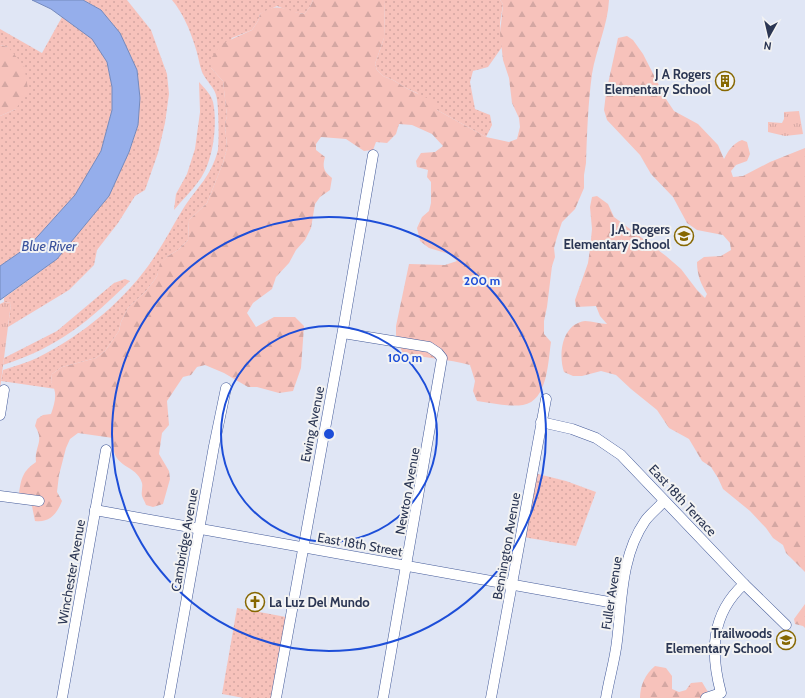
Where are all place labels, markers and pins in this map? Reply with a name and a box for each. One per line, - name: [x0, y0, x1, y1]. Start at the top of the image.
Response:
- place label: J A Rogers Elementary School: [604, 66, 712, 97]
- building icon: J A Rogers Elementary School: [714, 70, 736, 92]
- place label: J.A. Rogers Elementary School: [563, 221, 671, 252]
- school or university icon: J.A. Rogers Elementary School: [673, 225, 695, 247]
- centre of rings: [322, 427, 336, 441]
- church icon: La Luz Del Mundo: [244, 591, 266, 613]
- place label: La Luz Del Mundo: [269, 594, 370, 610]
- place label: Trailwoods Elementary School: [665, 625, 773, 656]
- school or university icon: Trailwoods Elementary School: [775, 629, 797, 651]

